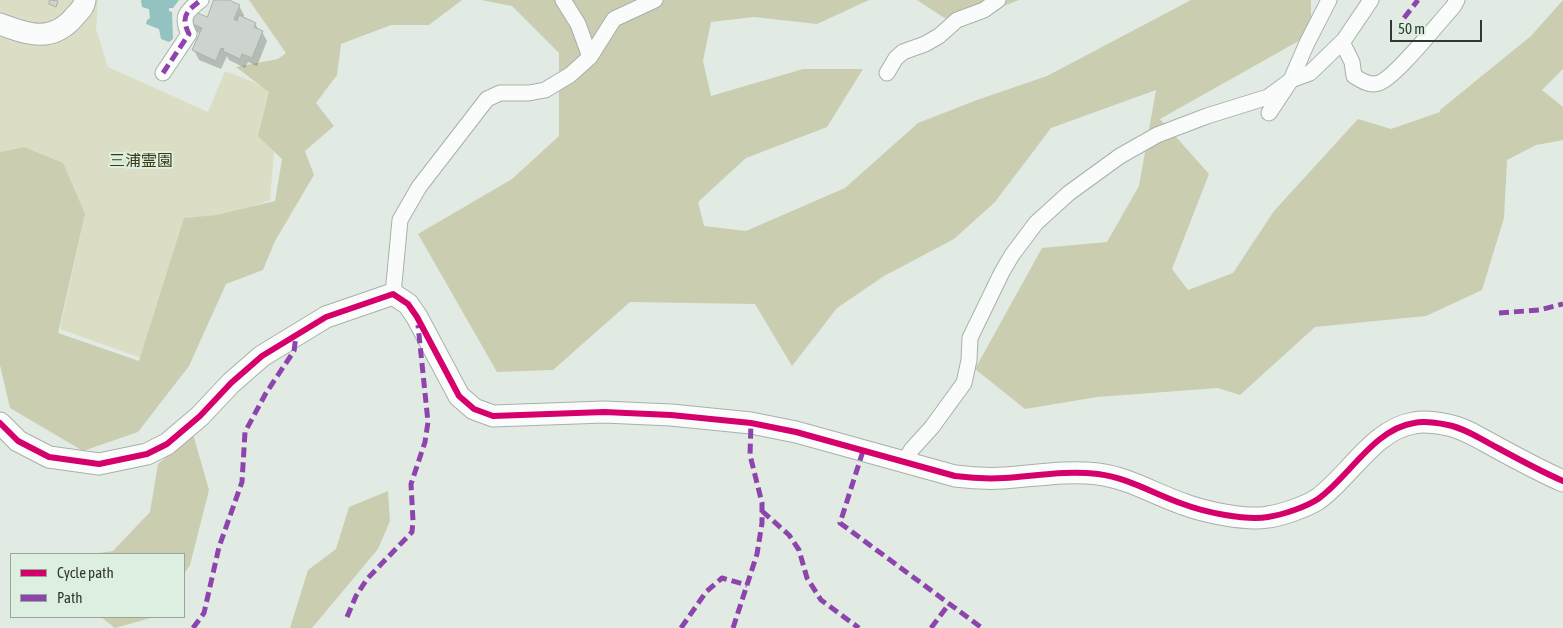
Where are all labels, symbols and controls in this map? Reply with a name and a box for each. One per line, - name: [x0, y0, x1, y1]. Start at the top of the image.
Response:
- scale bar: [1393, 10, 1486, 42]
- text: 50 m: [1398, 20, 1425, 37]
- park label: 三浦霊園: [109, 151, 173, 171]
- legend: [10, 553, 185, 618]
- text: Cycle path: [57, 564, 114, 581]
- text: Path: [57, 589, 83, 606]

